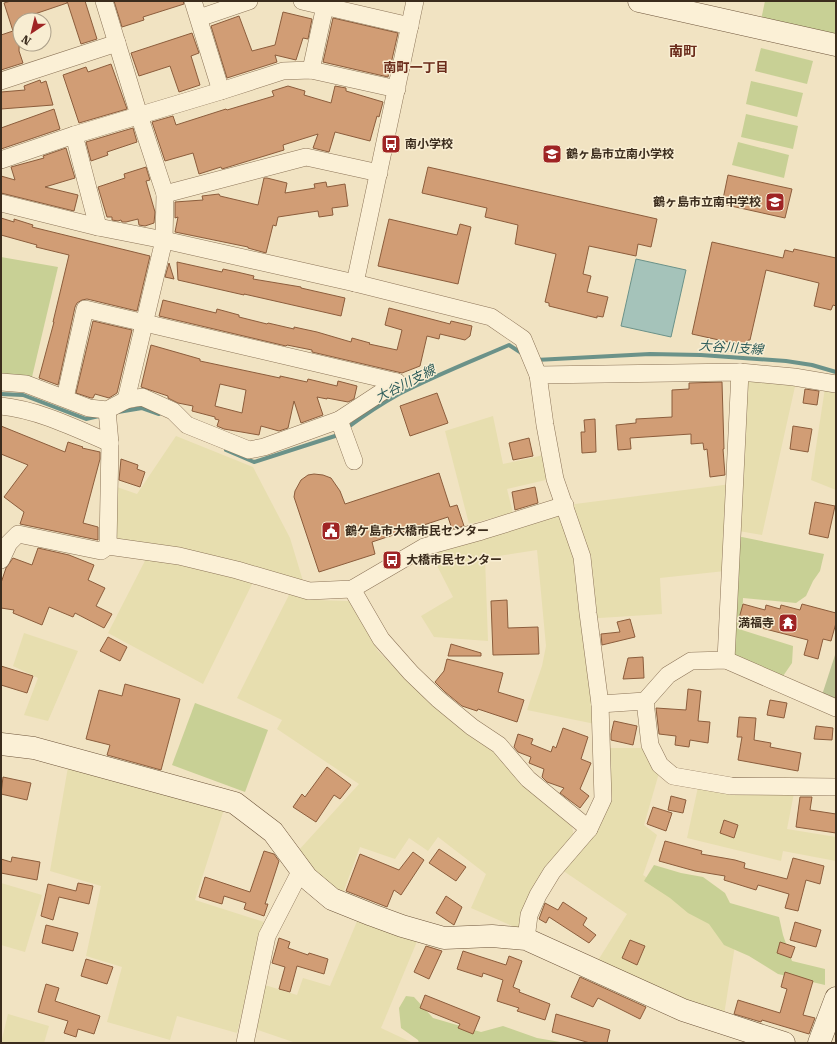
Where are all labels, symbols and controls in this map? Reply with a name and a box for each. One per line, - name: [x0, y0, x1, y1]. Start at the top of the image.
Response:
- north arrow: [12, 12, 52, 52]
- text: N: [19, 32, 34, 48]
- district label: 南町: [669, 43, 697, 59]
- district label: 南町一丁目: [383, 60, 449, 75]
- bus stop icon: 南小学校: [380, 133, 402, 155]
- place label: 南小学校: [405, 137, 453, 151]
- school or university icon: 鶴ヶ島市立南小学校: [541, 143, 563, 165]
- place label: 鶴ヶ島市立南小学校: [566, 147, 674, 161]
- school or university icon: 鶴ヶ島市立南中学校: [764, 191, 786, 213]
- place label: 鶴ヶ島市立南中学校: [653, 195, 761, 209]
- water label: 大谷川支線: [698, 338, 766, 357]
- water label: 大谷川支線: [373, 361, 439, 405]
- public building icon: 鶴ケ島市大橋市民センター: [320, 520, 342, 542]
- place label: 鶴ケ島市大橋市民センター: [345, 524, 489, 538]
- bus stop icon: 大橋市民センター: [381, 549, 403, 571]
- place label: 大橋市民センター: [406, 553, 502, 567]
- temple icon: 満福寺: [777, 612, 799, 634]
- place label: 満福寺: [738, 616, 774, 630]

